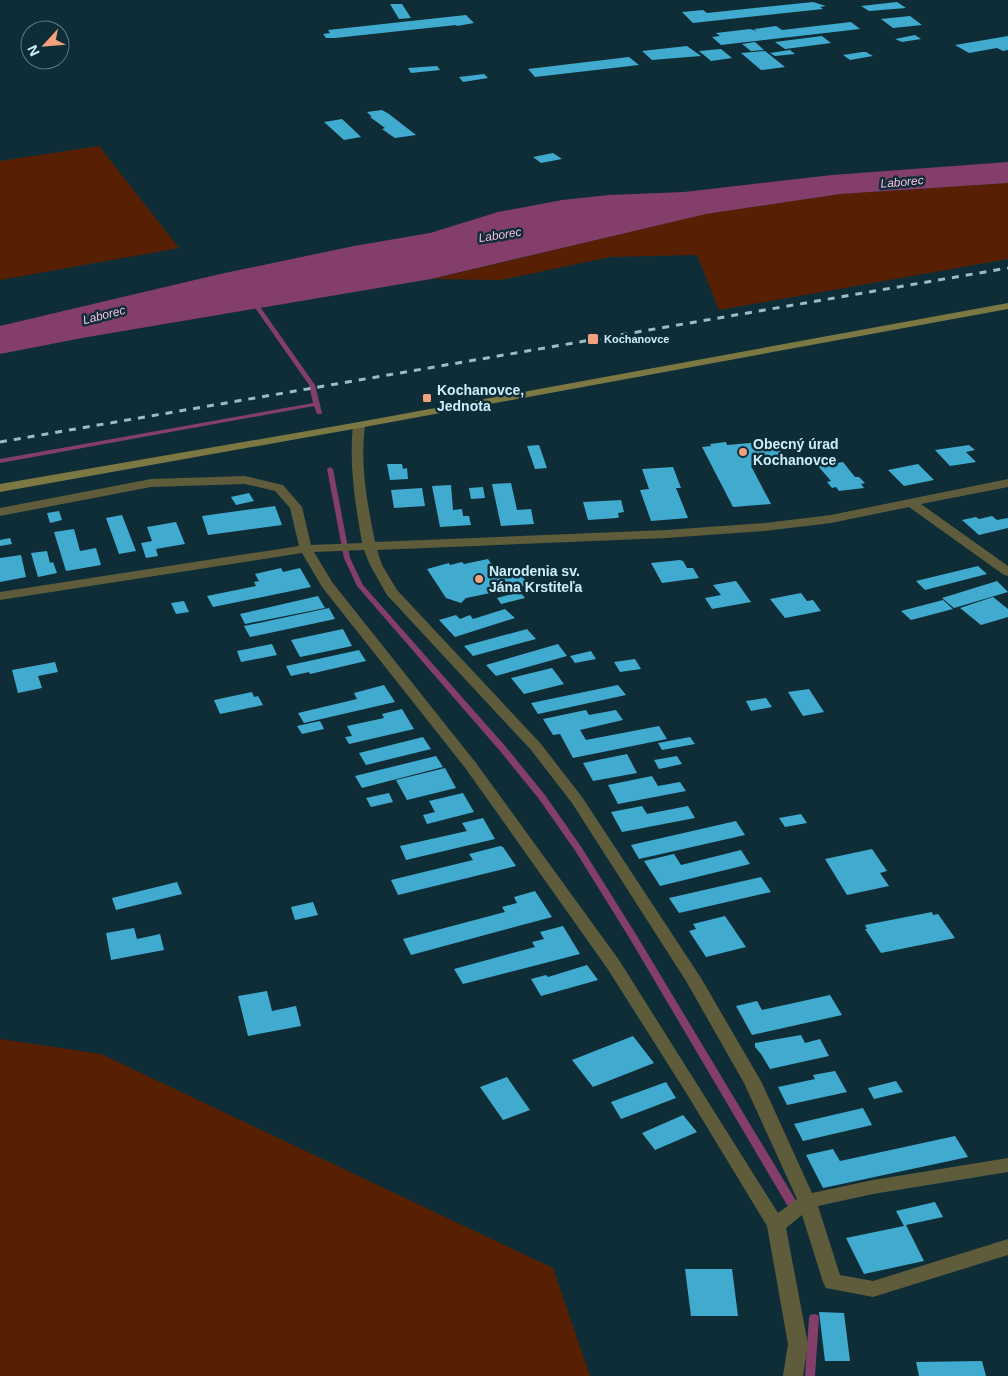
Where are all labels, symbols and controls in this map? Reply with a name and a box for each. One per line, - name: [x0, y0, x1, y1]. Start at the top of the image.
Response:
- north arrow: [20, 20, 70, 70]
- text: N: [24, 43, 43, 59]
- water label: Laborec: [880, 173, 924, 191]
- water label: Laborec: [477, 225, 523, 245]
- water label: Laborec: [81, 303, 127, 327]
- marker: Kochanovce: [586, 332, 600, 346]
- place label: Kochanovce: [604, 333, 669, 345]
- place label: Kochanovce, Jednota: [437, 382, 524, 414]
- marker: Kochanovce, Jednota: [421, 392, 433, 404]
- place label: Obecný úrad Kochanovce: [753, 436, 839, 468]
- marker: Obecný úrad Kochanovce: [737, 446, 749, 458]
- place label: Narodenia sv. Jána Krstiteľa: [489, 563, 583, 595]
- marker: Narodenia sv. Jána Krstiteľa: [473, 573, 485, 585]

